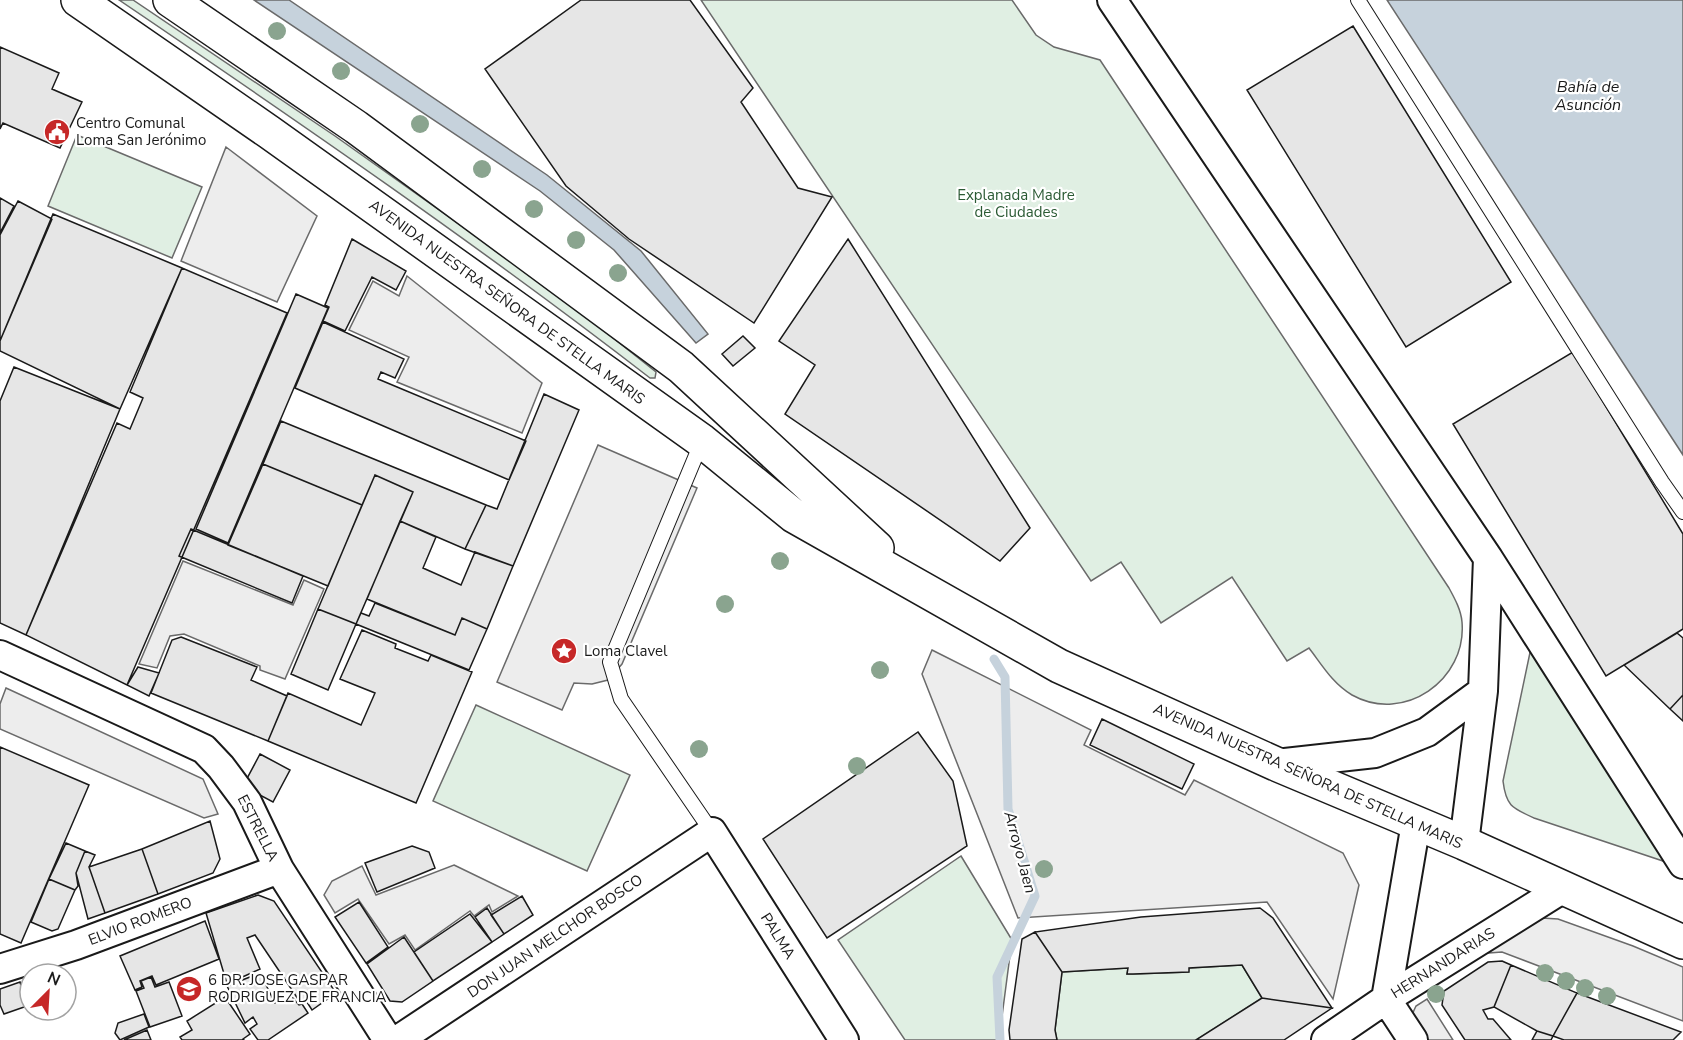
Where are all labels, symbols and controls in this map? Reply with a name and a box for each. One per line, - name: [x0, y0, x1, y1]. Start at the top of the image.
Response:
- water label: Bahía de Asunción: [1554, 76, 1621, 116]
- place label: Centro Comunal Loma San Jerónimo: [76, 113, 206, 150]
- public building icon: Centro Comunal Loma San Jerónimo: [42, 117, 72, 147]
- park label: Explanada Madre de Ciudades: [957, 185, 1075, 222]
- street label: AVENIDA NUESTRA SEÑORA DE STELLA MARIS: [365, 195, 649, 409]
- place icon: Loma Clavel: [549, 636, 579, 666]
- place label: Loma Clavel: [584, 641, 668, 661]
- street label: AVENIDA NUESTRA SEÑORA DE STELLA MARIS: [1150, 698, 1466, 854]
- street label: ESTRELLA: [233, 791, 283, 865]
- water label: Arroyo Jaen: [998, 808, 1042, 896]
- street label: DON JUAN MELCHOR BOSCO: [463, 870, 647, 1002]
- street label: ELVIO ROMERO: [85, 892, 195, 950]
- street label: PALMA: [756, 909, 800, 963]
- street label: HERNANDARIAS: [1387, 923, 1499, 1003]
- north arrow: [18, 962, 78, 1022]
- text: N: [44, 967, 64, 992]
- place label: 6 DR. JOSE GASPAR RODRIGUEZ DE FRANCIA: [208, 970, 387, 1007]
- school or university icon: 6 DR. JOSE GASPAR RODRIGUEZ DE FRANCIA: [174, 974, 204, 1004]

